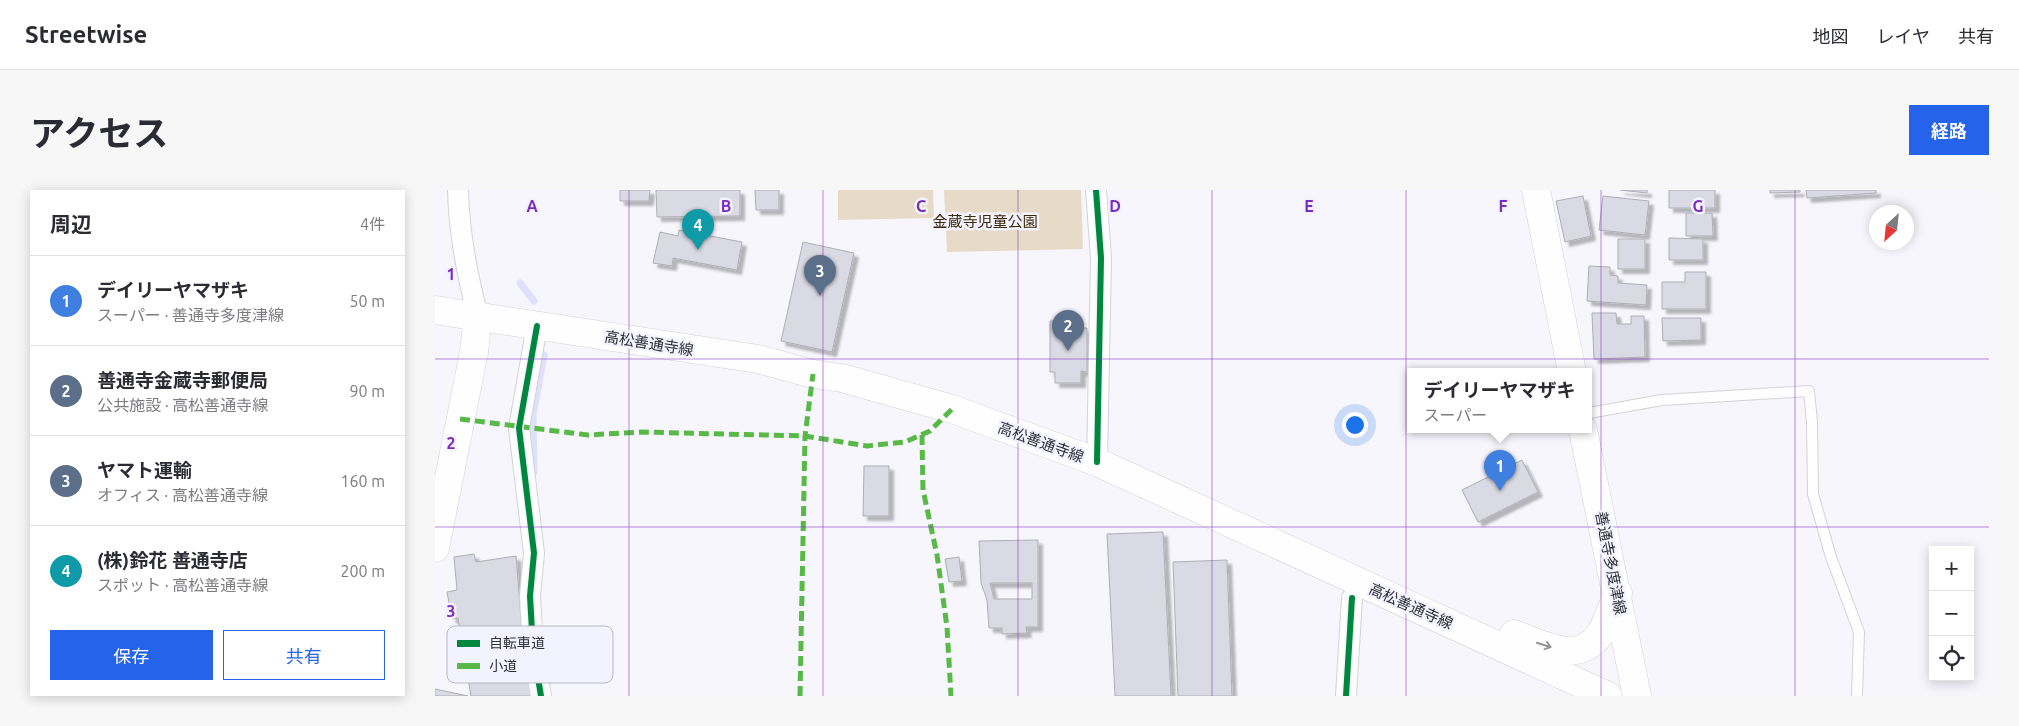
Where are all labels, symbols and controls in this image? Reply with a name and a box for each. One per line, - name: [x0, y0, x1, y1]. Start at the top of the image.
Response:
- text: Streetwise: [25, 21, 147, 48]
- text: 地図: [1813, 26, 1849, 46]
- text: レイヤ: [1877, 26, 1930, 46]
- text: 共有: [1958, 26, 1994, 46]
- button: 経路: [1909, 105, 1989, 155]
- text: アクセス: [30, 113, 168, 153]
- text: A: [526, 197, 538, 215]
- text: B: [721, 197, 731, 215]
- text: C: [916, 197, 926, 215]
- text: D: [1109, 197, 1121, 215]
- text: E: [1304, 197, 1314, 215]
- text: F: [1499, 197, 1508, 215]
- text: G: [1692, 197, 1704, 215]
- north arrow: [1869, 205, 1914, 250]
- pin: 4: [682, 209, 714, 250]
- text: 周辺: [50, 212, 92, 236]
- park label: 金蔵寺児童公園: [932, 213, 1038, 230]
- text: 4件: [360, 215, 385, 233]
- pin: 3: [804, 255, 836, 296]
- text: 1: [446, 265, 456, 283]
- text: デイリーヤマザキ: [97, 279, 249, 301]
- text: 1: [61, 292, 71, 310]
- text: 50 m: [349, 292, 385, 310]
- text: スーパー · 善通寺多度津線: [97, 306, 284, 324]
- pin: 2: [1052, 310, 1084, 351]
- street label: 高松善通寺線: [603, 328, 695, 358]
- popup: [1407, 368, 1592, 433]
- text: 善通寺金蔵寺郵便局: [97, 369, 268, 391]
- text: デイリーヤマザキ: [1423, 379, 1576, 401]
- text: 2: [61, 382, 71, 400]
- text: 90 m: [349, 382, 385, 400]
- text: 公共施設 · 高松善通寺線: [97, 396, 268, 414]
- text: スーパー: [1423, 406, 1487, 424]
- your location: [1342, 412, 1368, 438]
- street label: 高松善通寺線: [996, 419, 1086, 465]
- text: 2: [446, 434, 456, 452]
- pin: 1: [1484, 450, 1516, 491]
- text: ヤマト運輸: [97, 459, 192, 481]
- text: 3: [61, 472, 71, 490]
- text: 160 m: [340, 472, 385, 490]
- text: オフィス · 高松善通寺線: [97, 486, 268, 504]
- street label: 善通寺多度津線: [1593, 510, 1629, 616]
- map controls: [1929, 546, 1974, 681]
- button: +: [1929, 546, 1974, 591]
- text: (株)鈴花 善通寺店: [97, 549, 248, 571]
- text: 4: [61, 562, 71, 580]
- text: 200 m: [340, 562, 385, 580]
- text: スポット · 高松善通寺線: [97, 576, 268, 594]
- street label: 高松善通寺線: [1366, 580, 1456, 632]
- button: −: [1929, 591, 1974, 636]
- text: 3: [446, 602, 456, 620]
- legend: [447, 626, 613, 683]
- button: 保存: [50, 630, 213, 680]
- button: 共有: [223, 630, 385, 680]
- text: 自転車道: [489, 635, 545, 651]
- button: locate: [1929, 636, 1974, 681]
- one-way arrow: [1536, 641, 1551, 650]
- text: 小道: [489, 658, 517, 674]

